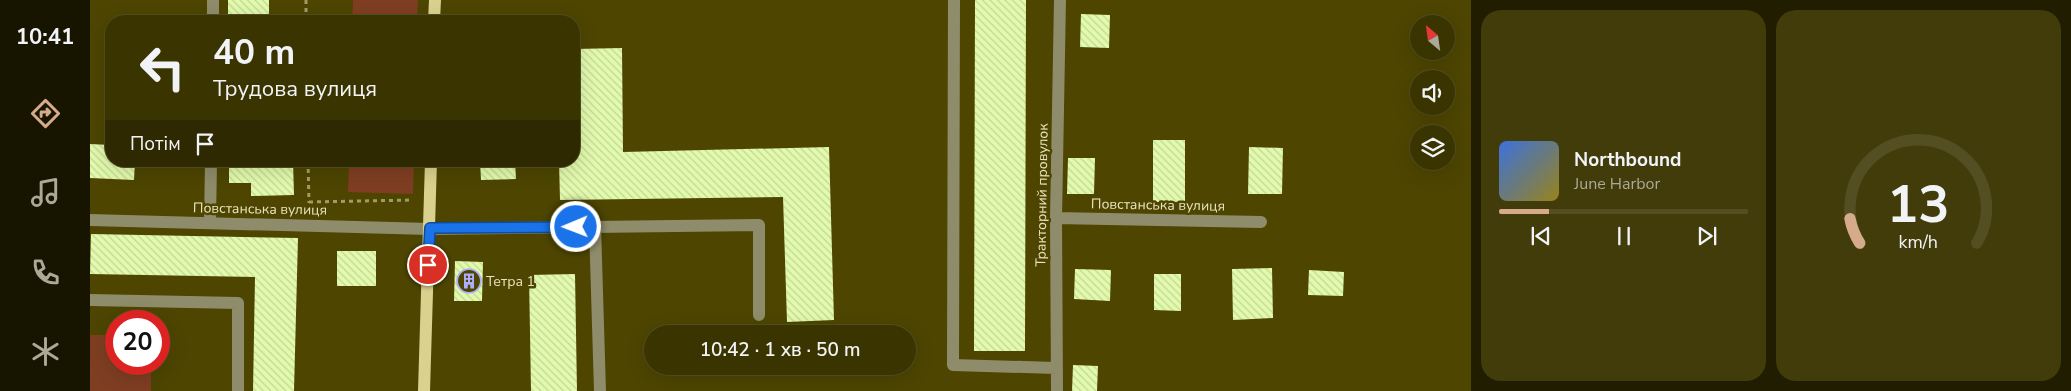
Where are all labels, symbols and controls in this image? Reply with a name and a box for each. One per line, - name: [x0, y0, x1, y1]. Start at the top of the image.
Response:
- north arrow: [1410, 15, 1455, 60]
- map controls: [1410, 15, 1455, 170]
- text: 10:41: [16, 22, 74, 52]
- text: 40 m: [213, 29, 295, 76]
- icon: left: [130, 35, 195, 100]
- button: sound: [1410, 70, 1455, 115]
- text: Трудова вулиця: [213, 74, 377, 104]
- icon: directions: [28, 96, 63, 131]
- street label: Тракторний провулок: [1031, 122, 1053, 267]
- button: layers: [1410, 125, 1455, 170]
- icon: arrive: [191, 130, 219, 158]
- text: Потім: [130, 131, 181, 157]
- text: Northbound: [1574, 147, 1681, 173]
- text: 13: [1887, 169, 1950, 240]
- text: June Harbor: [1574, 173, 1660, 195]
- icon: music: [28, 175, 63, 210]
- street label: Повстанська вулиця: [1091, 194, 1225, 216]
- street label: Повстанська вулиця: [193, 198, 327, 220]
- position arrow: [549, 200, 601, 252]
- icon: previous: [1527, 222, 1555, 250]
- icon: pause: [1610, 222, 1638, 250]
- icon: next: [1693, 222, 1721, 250]
- text: km/h: [1899, 230, 1938, 254]
- pin: [407, 244, 449, 286]
- icon: arrive: [414, 251, 442, 279]
- icon: phone: [28, 255, 63, 290]
- building icon: Тетра 1: [456, 268, 482, 294]
- place label: Тетра 1: [486, 272, 535, 291]
- speed limit sign: 20: [105, 310, 170, 375]
- icon: climate: [28, 334, 63, 369]
- text: 10:42 · 1 хв · 50 m: [700, 337, 860, 363]

